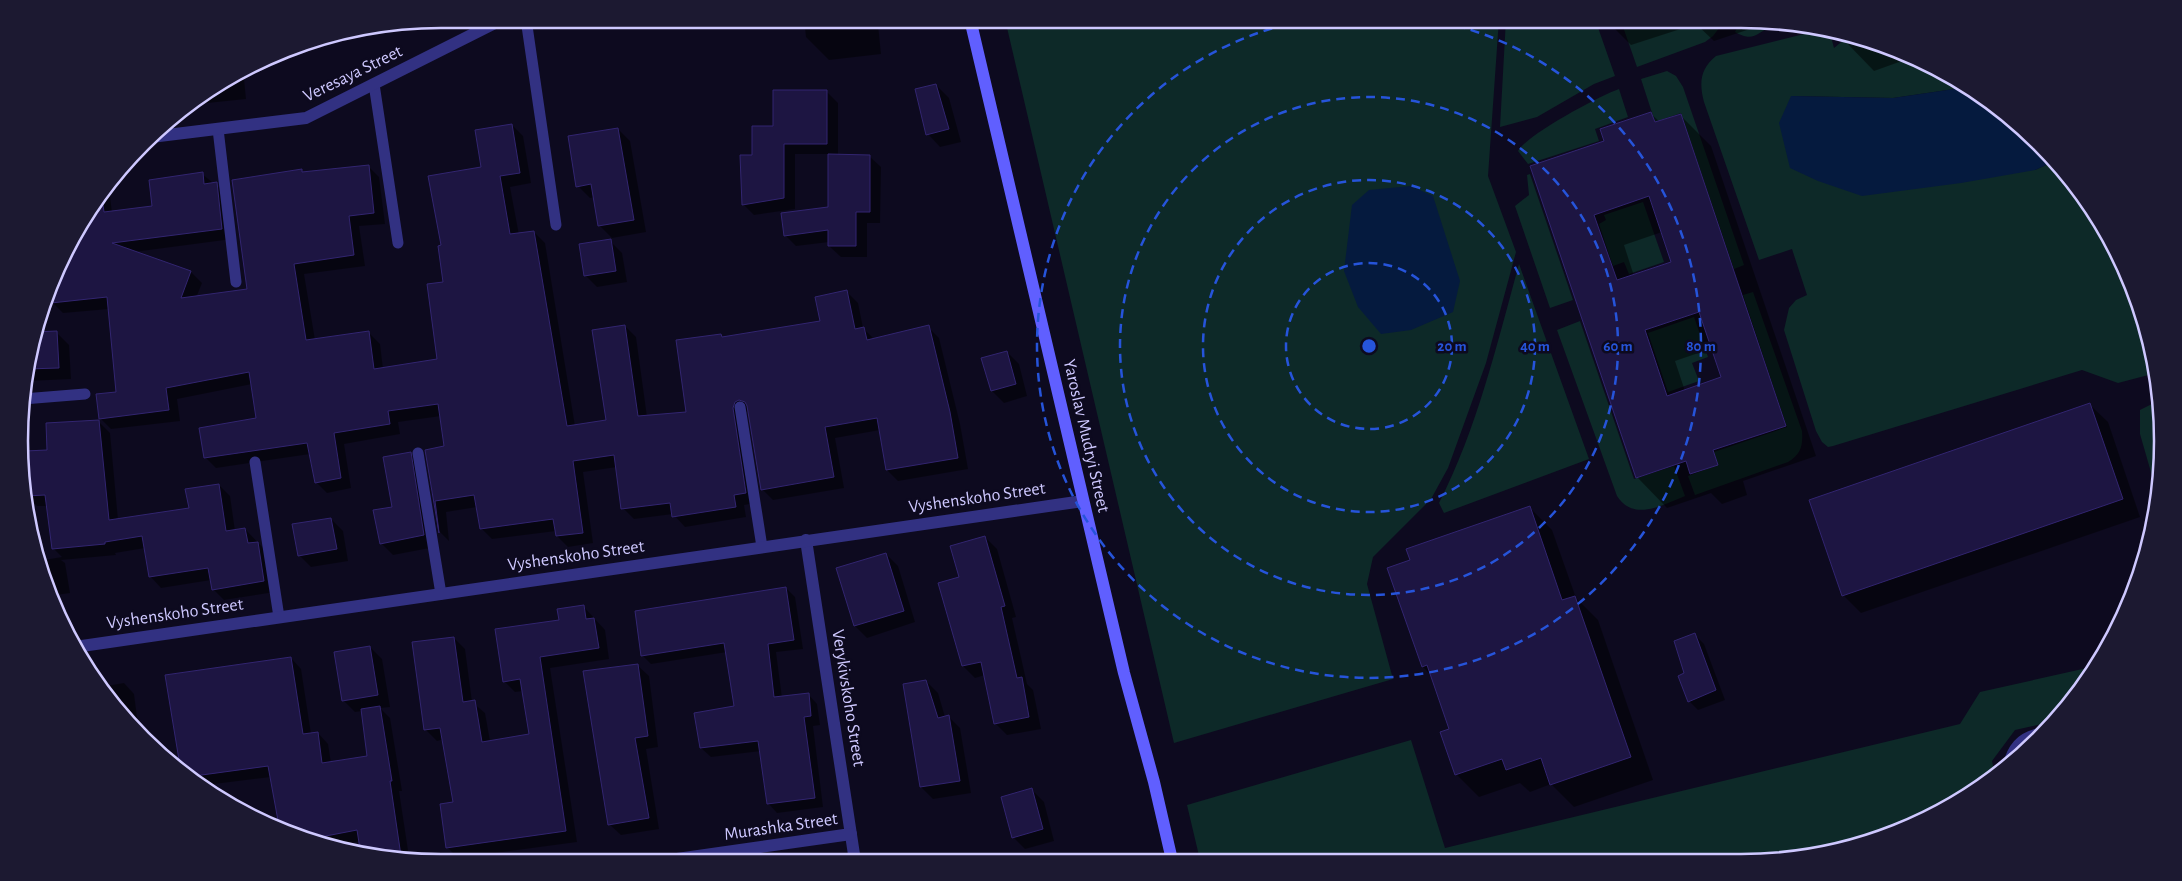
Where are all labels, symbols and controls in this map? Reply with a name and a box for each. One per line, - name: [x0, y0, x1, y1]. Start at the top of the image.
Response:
- street label: Veresaya Street: [301, 42, 406, 106]
- centre of rings: [1360, 337, 1378, 355]
- text: 20 m: [1437, 339, 1467, 354]
- text: 40 m: [1520, 339, 1550, 354]
- text: 60 m: [1603, 339, 1633, 354]
- text: 80 m: [1686, 339, 1716, 354]
- street label: Yaroslav Mudryi Street: [1060, 358, 1112, 515]
- street label: Vyshenskoho Street: [907, 479, 1047, 517]
- street label: Vyshenskoho Street: [506, 537, 646, 575]
- street label: Vyshenskoho Street: [105, 595, 245, 633]
- street label: Verykivskoho Street: [828, 628, 868, 768]
- street label: Murashka Street: [723, 810, 839, 844]

